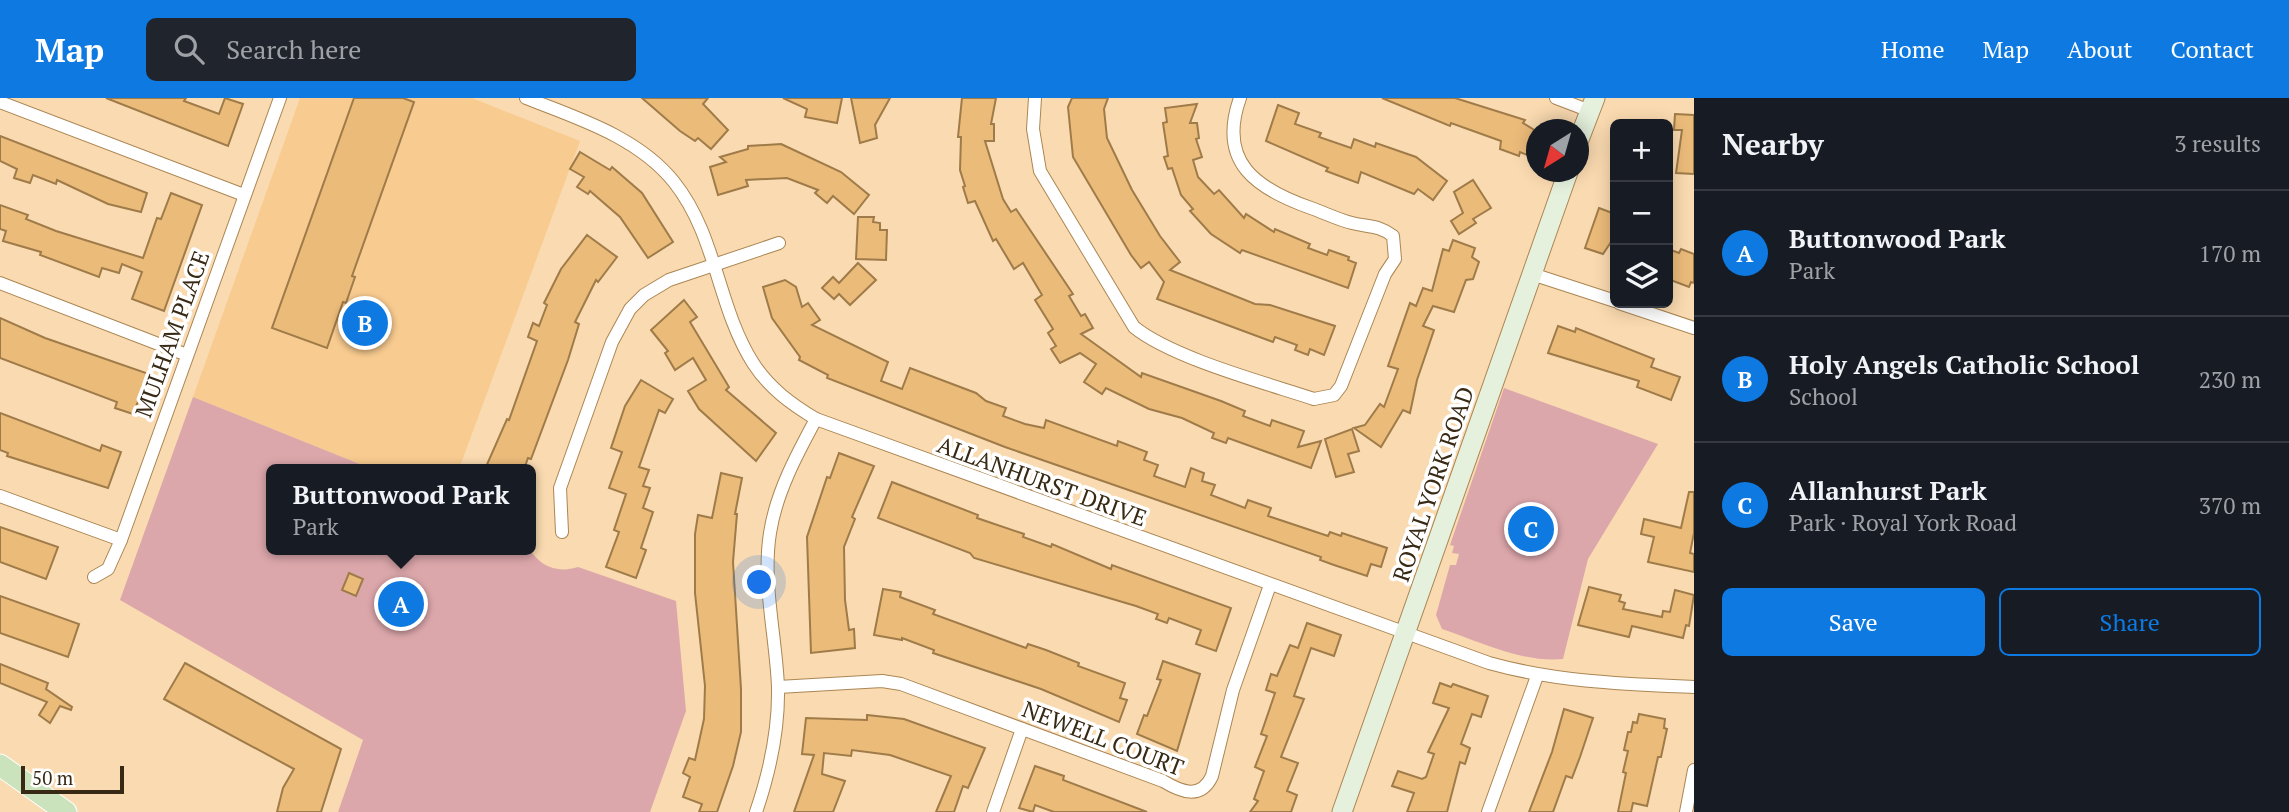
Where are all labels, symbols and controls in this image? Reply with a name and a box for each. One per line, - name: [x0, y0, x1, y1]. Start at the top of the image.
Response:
- search box: [146, 18, 636, 81]
- text: Map: [35, 28, 104, 71]
- icon: search: [170, 30, 208, 68]
- text: Search here: [226, 32, 361, 66]
- text: Home: [1881, 33, 1945, 65]
- text: Map: [1983, 33, 2029, 65]
- text: About: [2067, 33, 2133, 65]
- text: Contact: [2171, 33, 2254, 65]
- north arrow: [1526, 119, 1589, 182]
- map controls: [1610, 119, 1673, 308]
- button: +: [1610, 119, 1673, 182]
- text: Nearby: [1722, 124, 1824, 164]
- text: 3 results: [2174, 128, 2261, 159]
- button: −: [1610, 182, 1673, 245]
- text: Buttonwood Park: [1789, 221, 2006, 255]
- text: A: [1737, 238, 1753, 269]
- text: 170 m: [2199, 238, 2261, 269]
- button: layers: [1610, 245, 1673, 308]
- street label: MULHAM PLACE: [128, 246, 216, 422]
- text: Park: [1789, 255, 1835, 286]
- pin: B: [342, 297, 388, 349]
- text: Holy Angels Catholic School: [1789, 347, 2139, 381]
- text: B: [1738, 364, 1752, 395]
- text: 230 m: [2199, 364, 2261, 395]
- text: School: [1789, 381, 1858, 412]
- street label: ROYAL YORK ROAD: [1385, 382, 1481, 586]
- street label: ALLANHURST DRIVE: [933, 429, 1151, 533]
- popup: [266, 464, 536, 555]
- text: Allanhurst Park: [1789, 473, 1987, 507]
- text: Buttonwood Park: [293, 477, 509, 511]
- text: C: [1738, 490, 1753, 521]
- text: 370 m: [2199, 490, 2261, 521]
- pin: C: [1508, 503, 1554, 555]
- text: Park · Royal York Road: [1789, 507, 2017, 538]
- text: Park: [293, 511, 339, 542]
- your location: [742, 565, 776, 599]
- pin: A: [378, 578, 424, 630]
- button: Save: [1722, 588, 1985, 656]
- button: Share: [1999, 588, 2261, 656]
- street label: NEWELL COURT: [1018, 693, 1188, 783]
- scale bar: [21, 763, 124, 795]
- text: 50 m: [32, 765, 73, 790]

